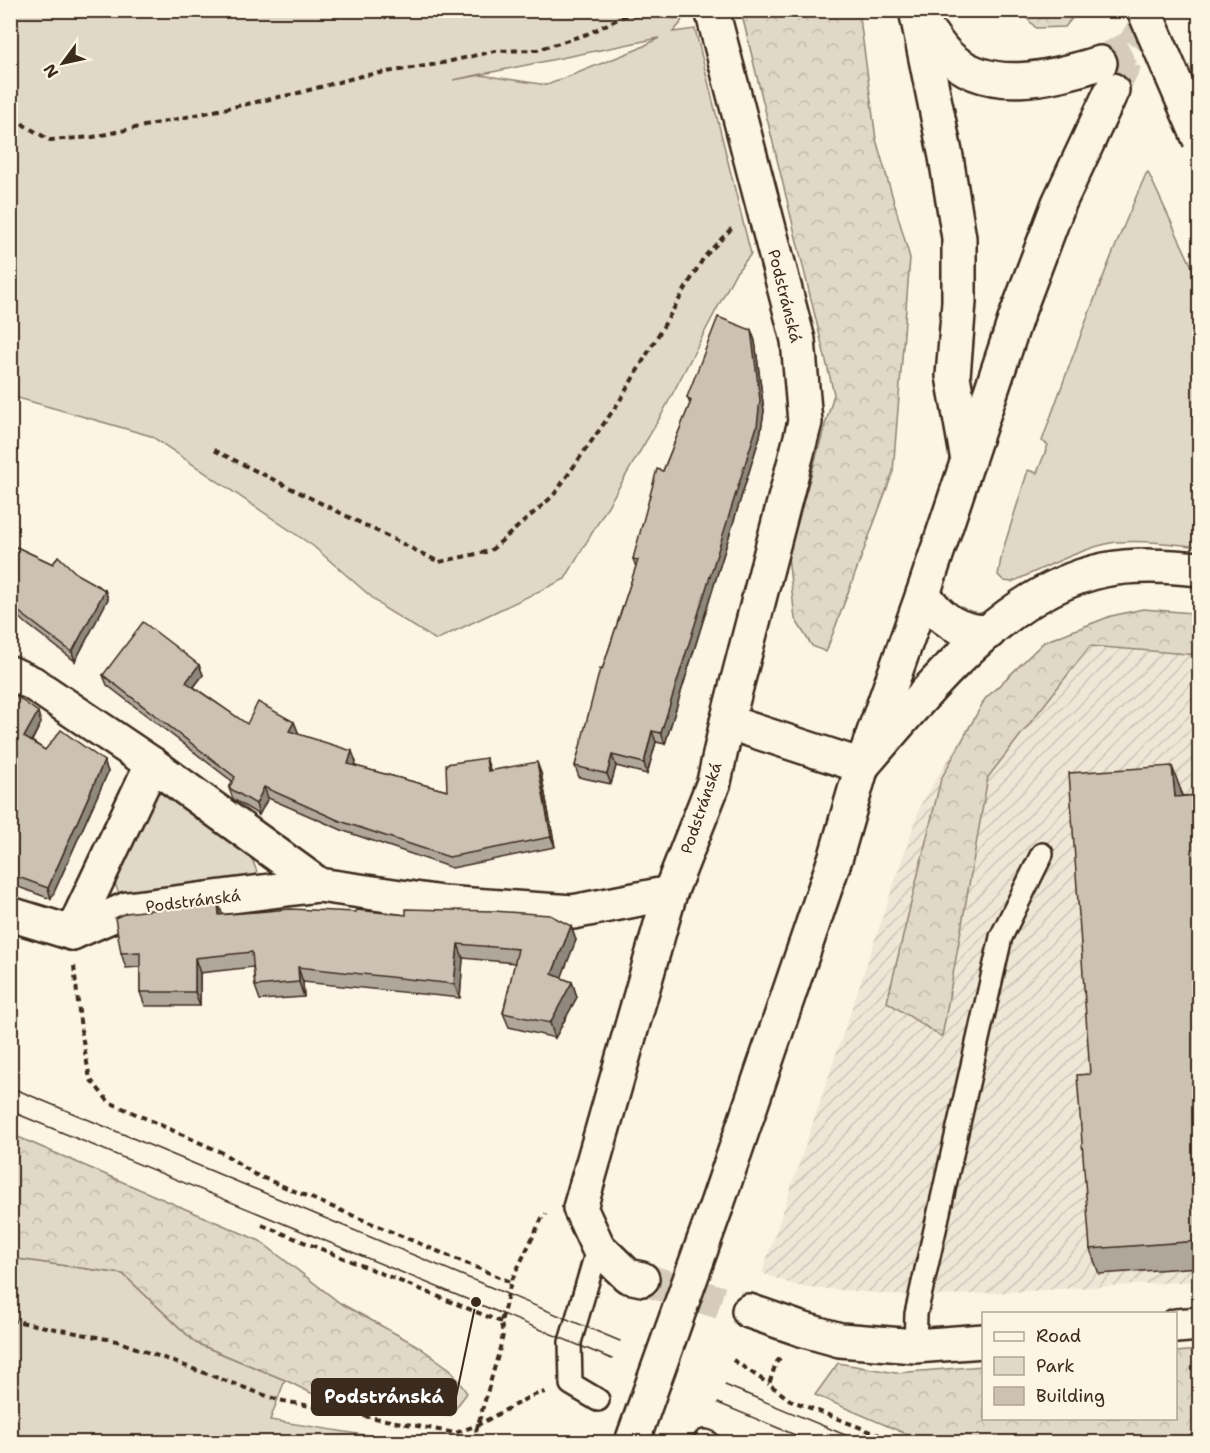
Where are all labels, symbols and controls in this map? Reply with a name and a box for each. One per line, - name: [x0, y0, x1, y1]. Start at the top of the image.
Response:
- north arrow: [33, 33, 93, 93]
- text: N: [39, 60, 63, 82]
- street label: Podstránská: [763, 247, 807, 345]
- street label: Podstránská: [676, 759, 726, 857]
- street label: Podstránská: [144, 885, 242, 917]
- legend: [982, 1312, 1177, 1420]
- text: Road: [1036, 1324, 1081, 1348]
- text: Park: [1036, 1354, 1075, 1378]
- callout: Podstránská: [312, 1379, 456, 1415]
- text: Building: [1036, 1384, 1105, 1408]
- text: Podstránská: [324, 1385, 445, 1409]

